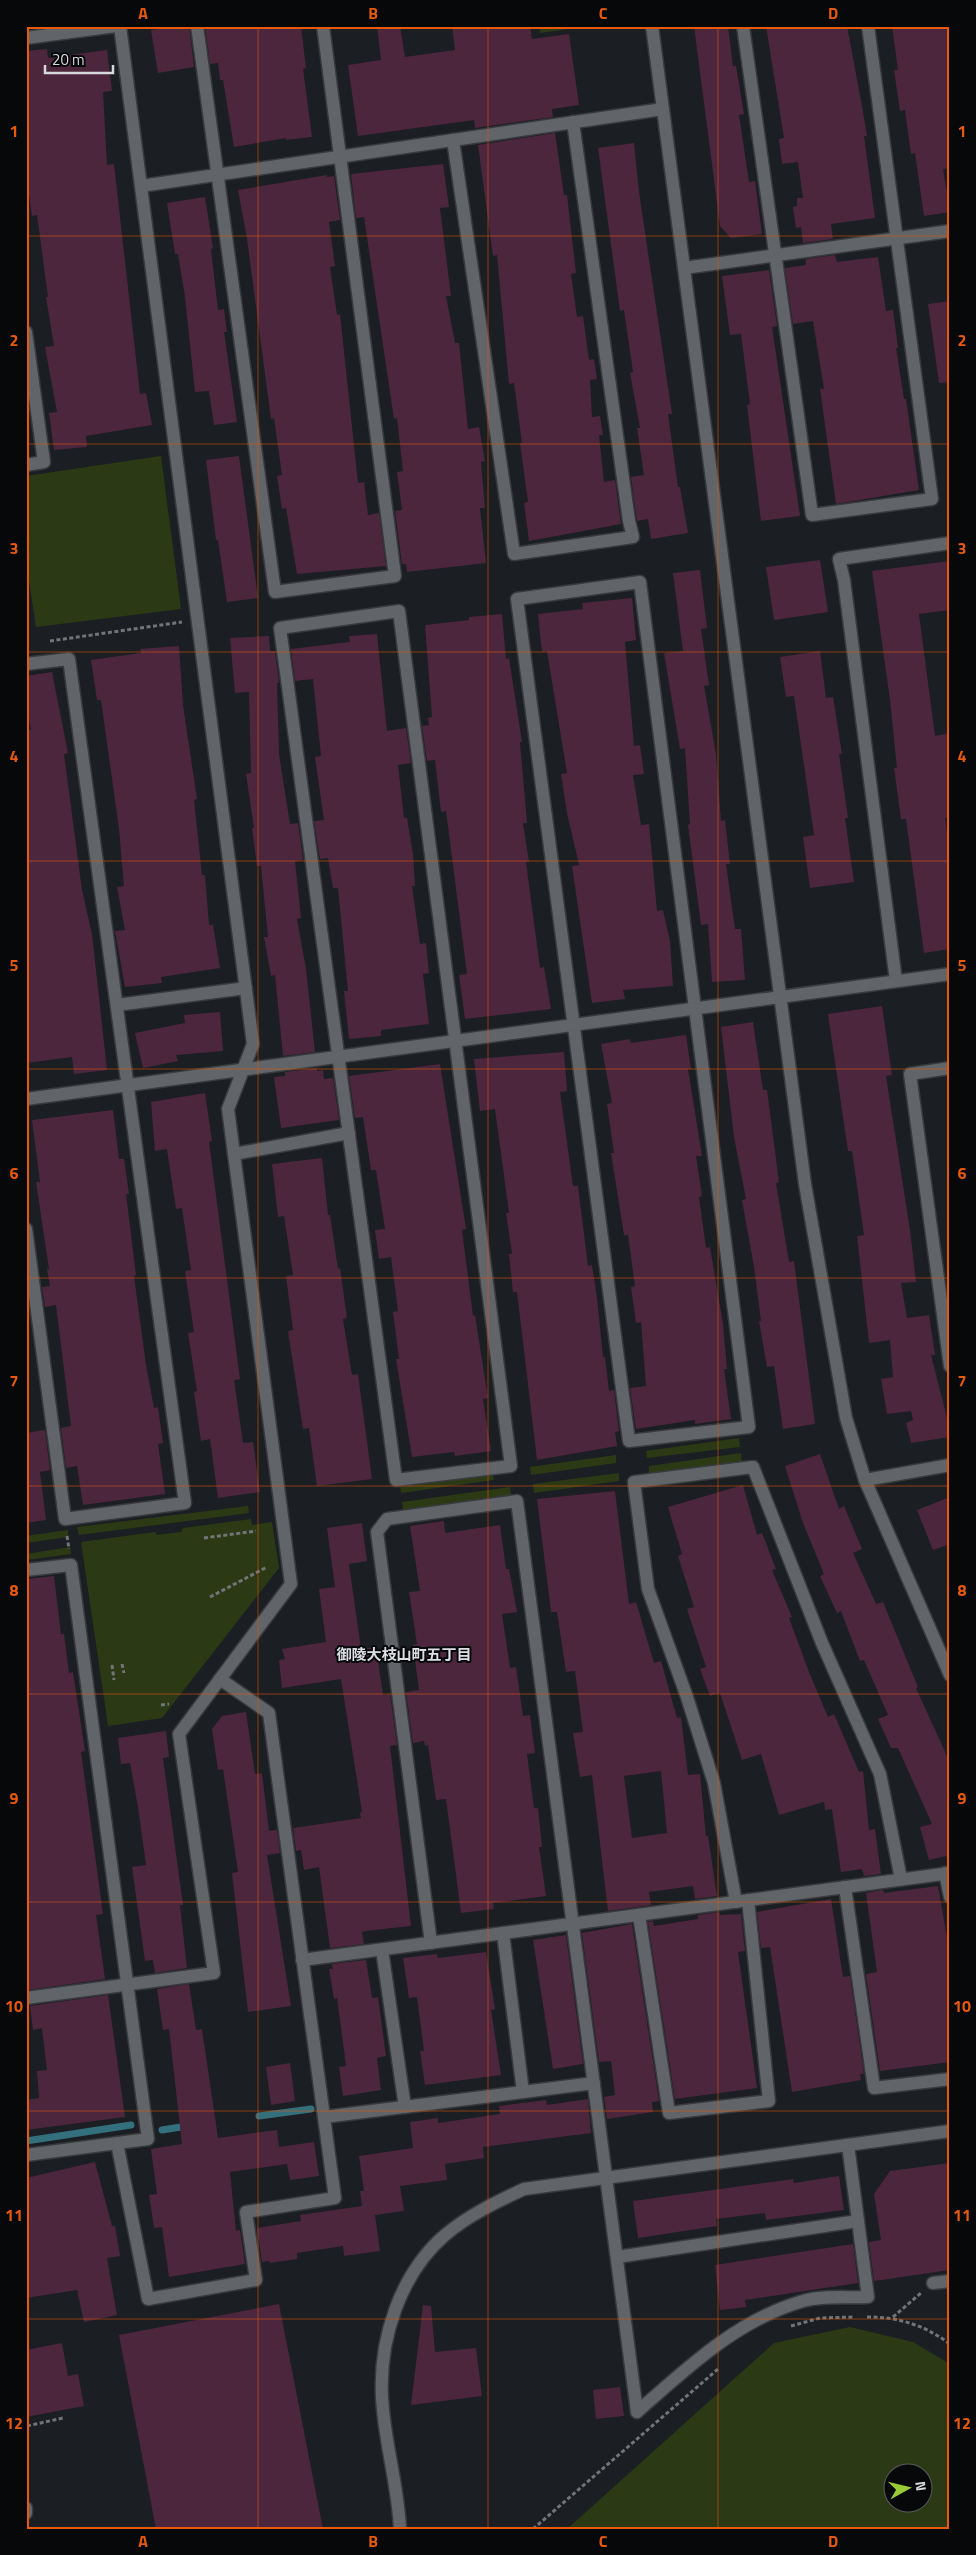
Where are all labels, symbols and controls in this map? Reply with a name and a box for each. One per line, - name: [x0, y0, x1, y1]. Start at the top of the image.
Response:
- text: A: [138, 1, 148, 25]
- text: B: [368, 1, 378, 25]
- text: C: [599, 1, 608, 25]
- text: D: [828, 1, 838, 25]
- scale bar: [45, 42, 112, 74]
- text: 20 m: [52, 48, 85, 71]
- text: 1: [10, 119, 18, 143]
- text: 1: [958, 119, 966, 143]
- text: 2: [10, 328, 18, 352]
- text: 2: [958, 328, 966, 352]
- text: 3: [10, 536, 18, 560]
- text: 3: [958, 536, 966, 560]
- text: 4: [10, 744, 19, 768]
- text: 4: [958, 744, 967, 768]
- text: 5: [10, 953, 19, 977]
- text: 5: [958, 953, 967, 977]
- text: 6: [10, 1161, 19, 1185]
- text: 6: [958, 1161, 967, 1185]
- text: 7: [10, 1369, 18, 1393]
- text: 7: [958, 1369, 966, 1393]
- text: 8: [10, 1578, 19, 1602]
- text: 8: [958, 1578, 967, 1602]
- district label: 御陵大枝山町五丁目: [336, 1643, 472, 1666]
- text: 9: [10, 1786, 19, 1810]
- text: 9: [958, 1786, 967, 1810]
- text: 10: [5, 1994, 23, 2018]
- text: 10: [953, 1994, 971, 2018]
- text: 11: [5, 2203, 23, 2227]
- text: 11: [953, 2203, 971, 2227]
- text: 12: [5, 2411, 23, 2435]
- text: 12: [953, 2411, 971, 2435]
- north arrow: [884, 2462, 934, 2512]
- text: N: [910, 2480, 932, 2492]
- text: A: [138, 2529, 148, 2553]
- text: B: [368, 2529, 378, 2553]
- text: C: [599, 2529, 608, 2553]
- text: D: [828, 2529, 838, 2553]

